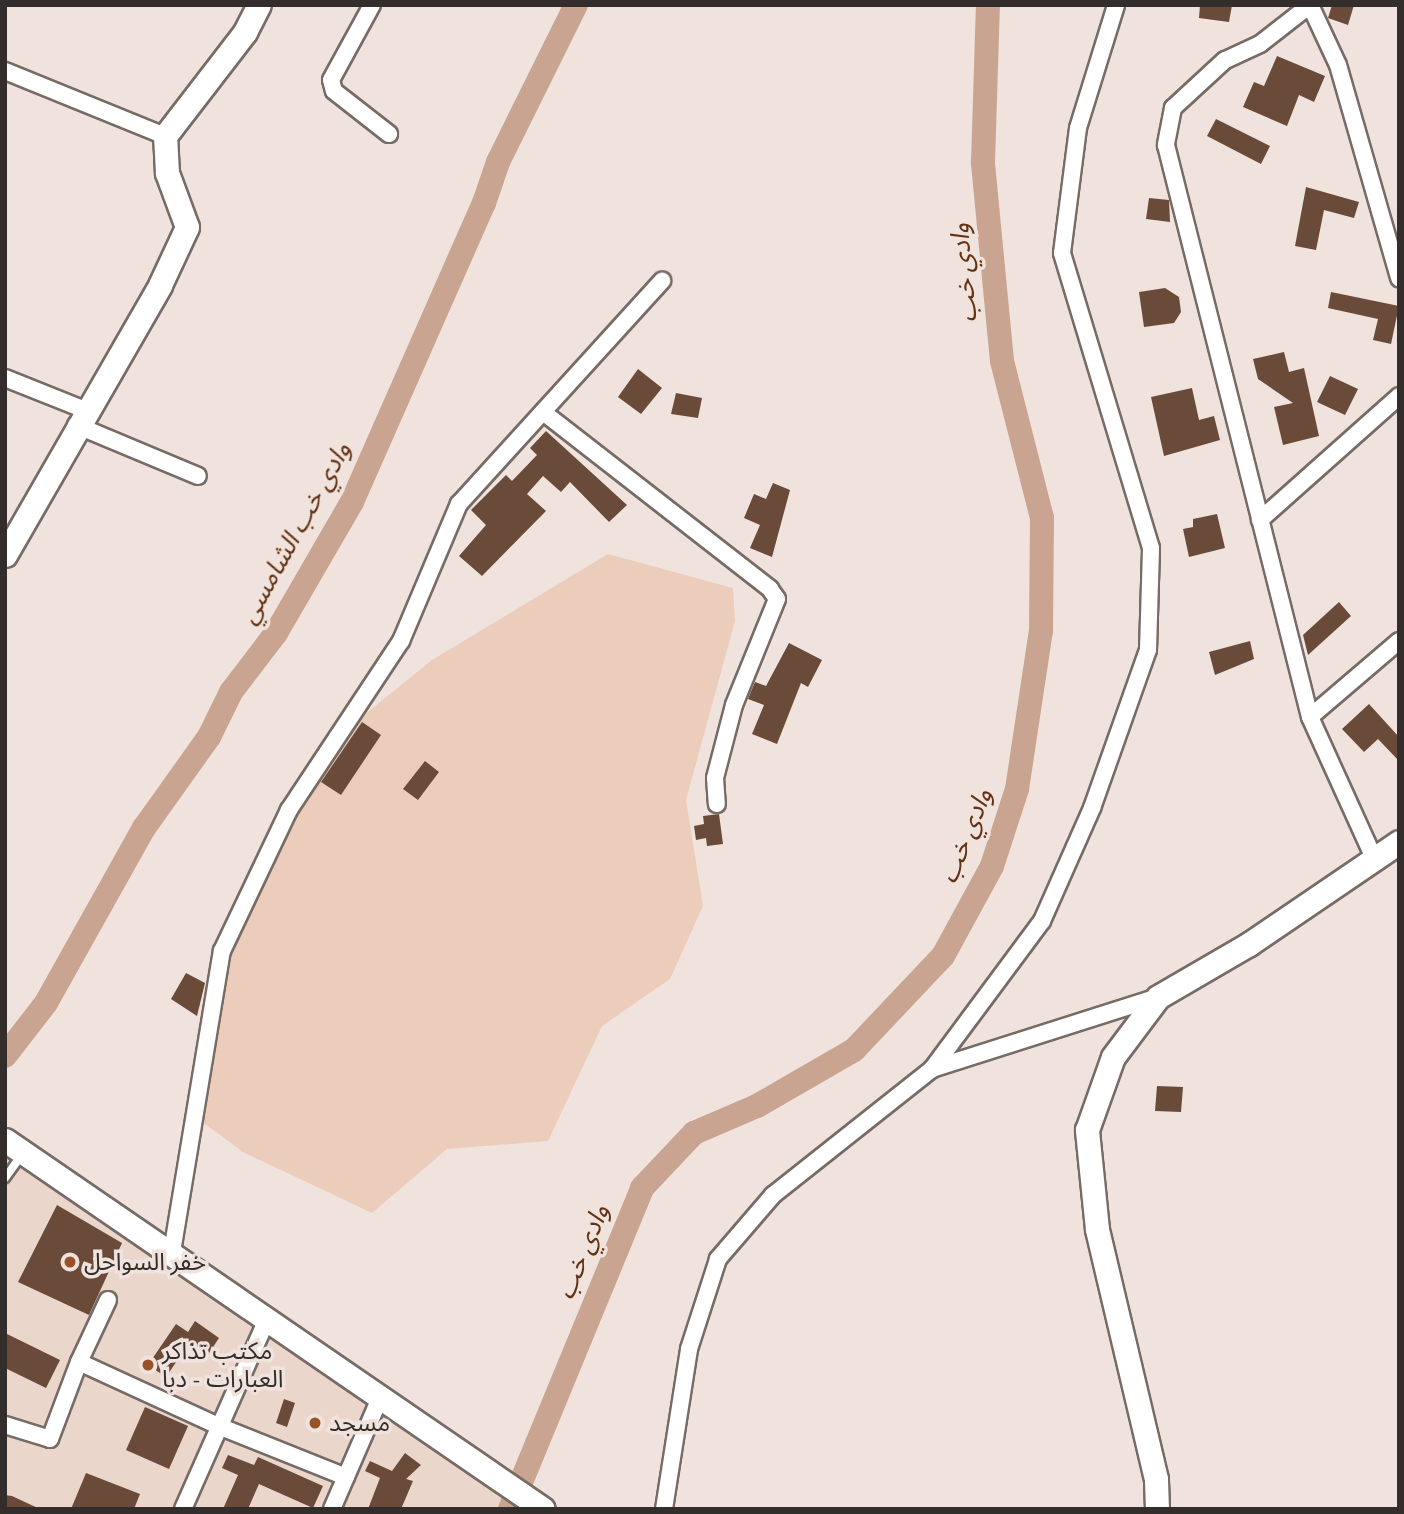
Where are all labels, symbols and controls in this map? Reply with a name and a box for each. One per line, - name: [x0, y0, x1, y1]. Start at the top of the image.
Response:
- water label: وادي خب: [944, 222, 984, 324]
- water label: وادي خب الشامسي: [232, 437, 358, 629]
- water label: وادي خب: [933, 784, 999, 888]
- water label: وادي خب: [550, 1200, 616, 1304]
- place label: خفر السواحل: [84, 1248, 206, 1276]
- marker: خفر السواحل: [62, 1254, 78, 1270]
- place label: مكتب تذاكر العبارات - دبا: [162, 1337, 284, 1393]
- marker: مكتب تذاكر العبارات - دبا: [140, 1357, 156, 1373]
- place label: مسجد: [329, 1409, 390, 1437]
- marker: مسجد: [307, 1415, 323, 1431]

